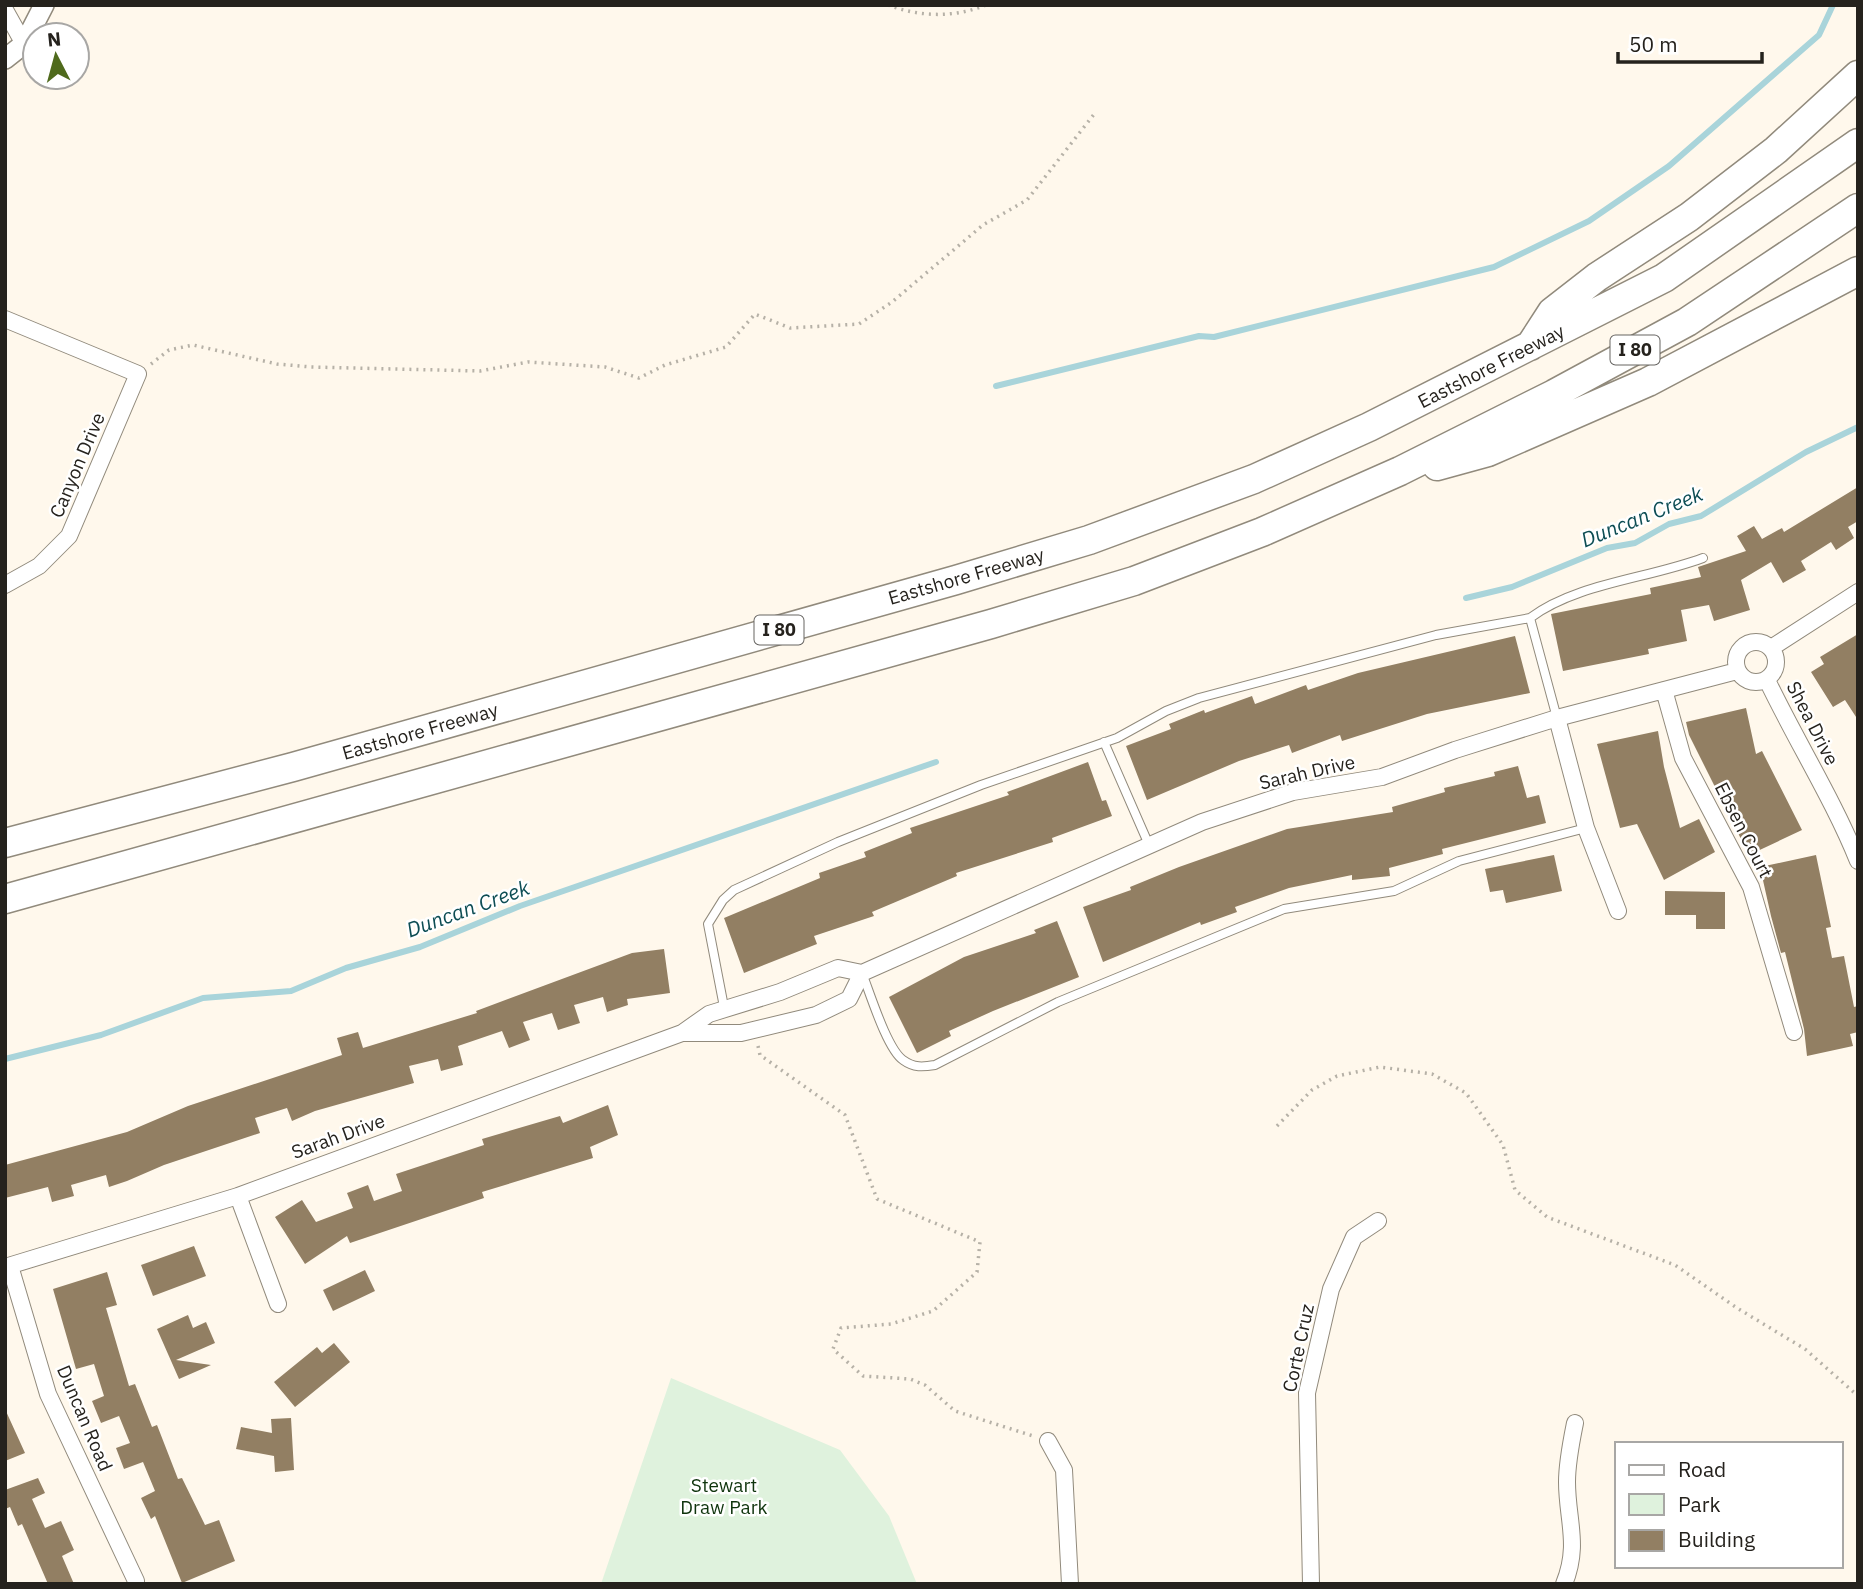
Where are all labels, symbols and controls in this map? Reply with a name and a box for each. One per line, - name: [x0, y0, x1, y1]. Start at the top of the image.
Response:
- north arrow: [21, 21, 91, 91]
- scale bar: [1618, 21, 1762, 65]
- text: N: [46, 26, 62, 52]
- text: 50 m: [1629, 30, 1678, 58]
- street label: Eastshore Freeway: [1414, 318, 1569, 413]
- road number: I 80: [1610, 336, 1660, 364]
- street label: Canyon Drive: [44, 409, 110, 521]
- water label: Duncan Creek: [1577, 479, 1708, 553]
- street label: Eastshore Freeway: [885, 542, 1047, 610]
- road number: I 80: [754, 616, 804, 644]
- street label: Shea Drive: [1782, 677, 1844, 769]
- street label: Eastshore Freeway: [339, 697, 501, 765]
- street label: Sarah Drive: [1257, 749, 1357, 795]
- street label: Ebsen Court: [1710, 778, 1778, 882]
- water label: Duncan Creek: [402, 872, 534, 943]
- street label: Sarah Drive: [288, 1108, 388, 1164]
- street label: Corte Cruz: [1277, 1302, 1319, 1394]
- street label: Duncan Road: [52, 1361, 118, 1475]
- legend: [1615, 1442, 1842, 1568]
- text: Road: [1678, 1455, 1726, 1483]
- park label: Stewart Draw Park: [680, 1473, 768, 1519]
- text: Park: [1678, 1490, 1721, 1518]
- text: Building: [1678, 1525, 1755, 1553]

